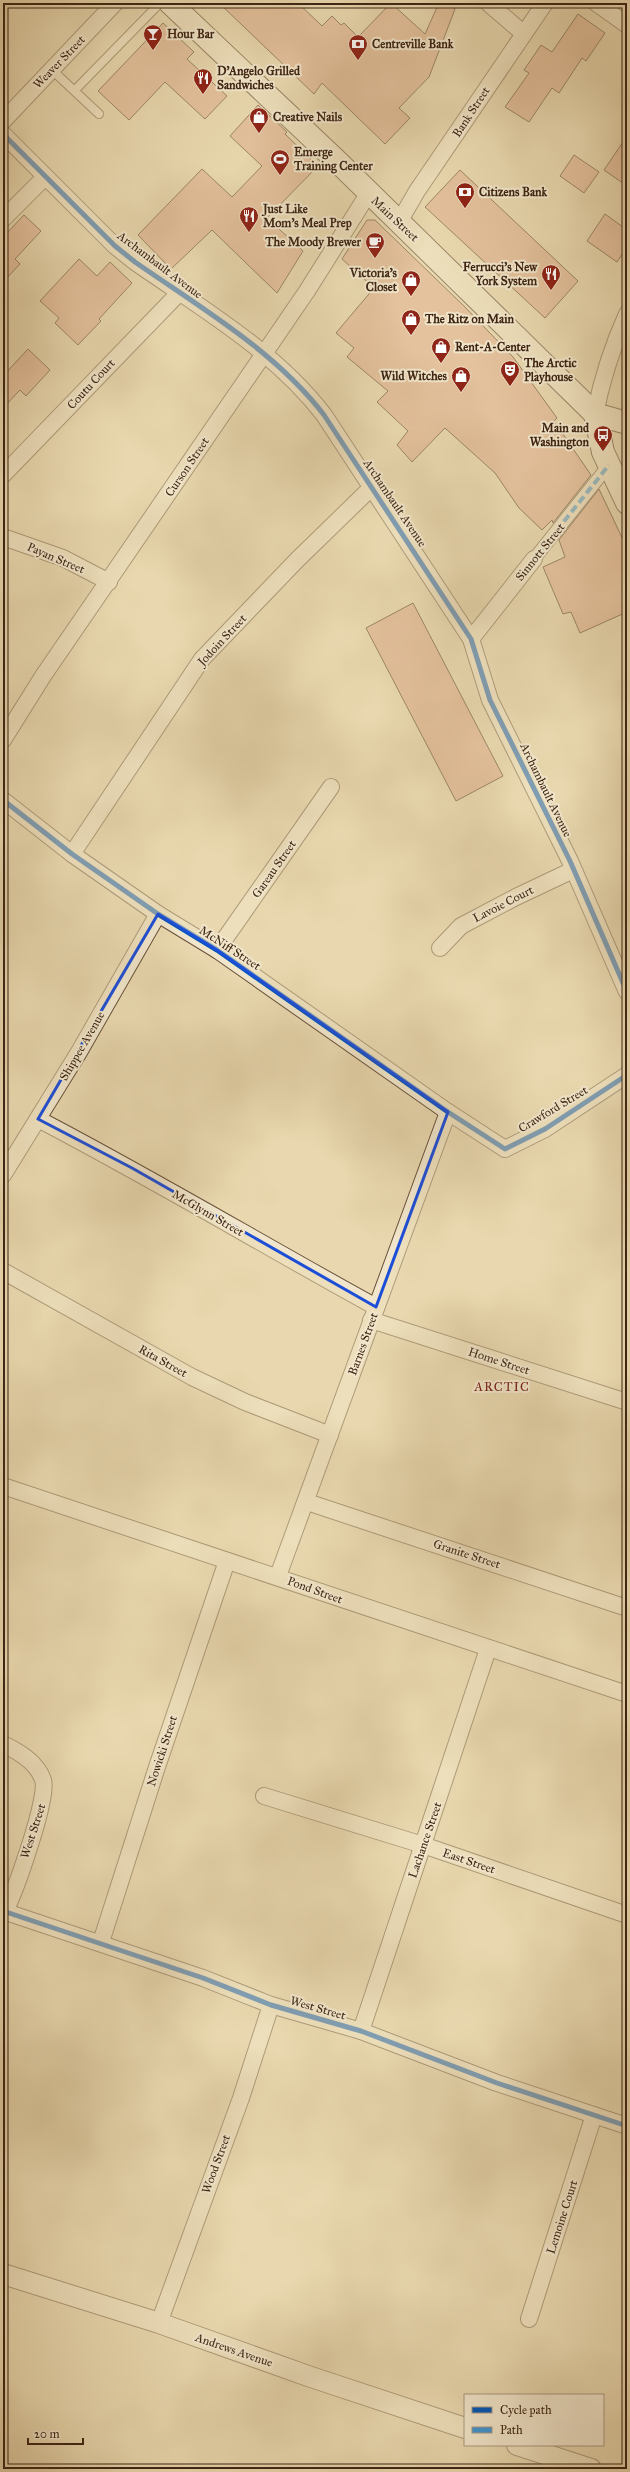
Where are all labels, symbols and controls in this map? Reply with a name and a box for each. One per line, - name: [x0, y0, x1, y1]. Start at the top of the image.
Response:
- bar icon: Hour Bar: [142, 23, 164, 51]
- place label: Hour Bar: [167, 27, 215, 41]
- street label: Weaver Street: [30, 32, 88, 91]
- bank icon: Centreville Bank: [347, 33, 369, 61]
- place label: Centreville Bank: [372, 37, 454, 51]
- place label: D'Angelo Grilled Sandwiches: [217, 64, 301, 92]
- restaurant icon: D'Angelo Grilled Sandwiches: [192, 67, 214, 95]
- street label: Bank Street: [449, 83, 493, 140]
- shop icon: Creative Nails: [248, 106, 270, 134]
- place label: Creative Nails: [273, 110, 343, 124]
- place label: Emerge Training Center: [293, 145, 373, 174]
- sports icon: Emerge Training Center: [269, 148, 291, 176]
- bank icon: Citizens Bank: [454, 181, 476, 209]
- place label: Citizens Bank: [479, 185, 547, 199]
- street label: Main Street: [368, 194, 422, 245]
- place label: Just Like Mom's Meal Prep: [261, 202, 352, 231]
- restaurant icon: Just Like Mom's Meal Prep: [238, 205, 260, 233]
- street label: Archambault Avenue: [114, 228, 205, 301]
- cafe icon: The Moody Brewer: [364, 231, 386, 259]
- place label: The Moody Brewer: [264, 235, 361, 250]
- place label: Ferrucci's New York System: [463, 260, 538, 289]
- restaurant icon: Ferrucci's New York System: [540, 263, 562, 291]
- place label: Victoria's Closet: [349, 266, 398, 294]
- shop icon: Victoria's Closet: [400, 269, 422, 297]
- shop icon: The Ritz on Main: [400, 308, 422, 336]
- place label: The Ritz on Main: [424, 312, 514, 326]
- shop icon: Rent-A-Center: [430, 336, 452, 364]
- place label: Rent-A-Center: [455, 340, 531, 354]
- street label: Coutu Court: [64, 355, 118, 412]
- place label: The Arctic Playhouse: [523, 356, 577, 385]
- theatre icon: The Arctic Playhouse: [499, 359, 521, 387]
- shop icon: Wild Witches: [450, 365, 472, 393]
- place label: Wild Witches: [381, 369, 448, 383]
- place label: Main and Washington: [530, 421, 590, 450]
- bus stop icon: Main and Washington: [592, 424, 614, 452]
- street label: Curson Street: [162, 434, 212, 499]
- street label: Archambault Avenue: [360, 456, 430, 549]
- street label: Sinnott Street: [512, 520, 568, 584]
- street label: Payan Street: [25, 540, 88, 577]
- street label: Jodoin Street: [193, 611, 251, 671]
- street label: Archambault Avenue: [517, 740, 575, 839]
- street label: Gareau Street: [249, 837, 299, 901]
- street label: Lavoie Court: [470, 882, 536, 925]
- street label: McNiff Street: [197, 923, 264, 973]
- street label: Shippee Avenue: [57, 1009, 107, 1083]
- street label: Crawford Street: [516, 1082, 591, 1135]
- street label: McGlynn Street: [170, 1187, 247, 1239]
- street label: Barnes Street: [345, 1310, 381, 1377]
- street label: Rita Street: [136, 1342, 190, 1380]
- street label: Home Street: [467, 1344, 532, 1378]
- district label: ARCTIC: [473, 1379, 530, 1395]
- street label: Granite Street: [432, 1537, 503, 1572]
- street label: Pond Street: [286, 1574, 345, 1607]
- street label: Nowicki Street: [144, 1713, 180, 1788]
- street label: Lachance Street: [405, 1799, 445, 1880]
- street label: West Street: [18, 1801, 49, 1860]
- street label: East Street: [441, 1845, 498, 1877]
- street label: West Street: [289, 1993, 348, 2023]
- street label: Wood Street: [199, 2132, 233, 2195]
- street label: Lemoine Court: [543, 2178, 581, 2256]
- street label: Andrews Avenue: [193, 2330, 275, 2370]
- legend: [464, 2394, 604, 2446]
- text: Cycle path: [500, 2403, 552, 2417]
- scale bar: [28, 2420, 83, 2446]
- text: Path: [500, 2423, 523, 2437]
- text: 20 m: [34, 2427, 60, 2441]

